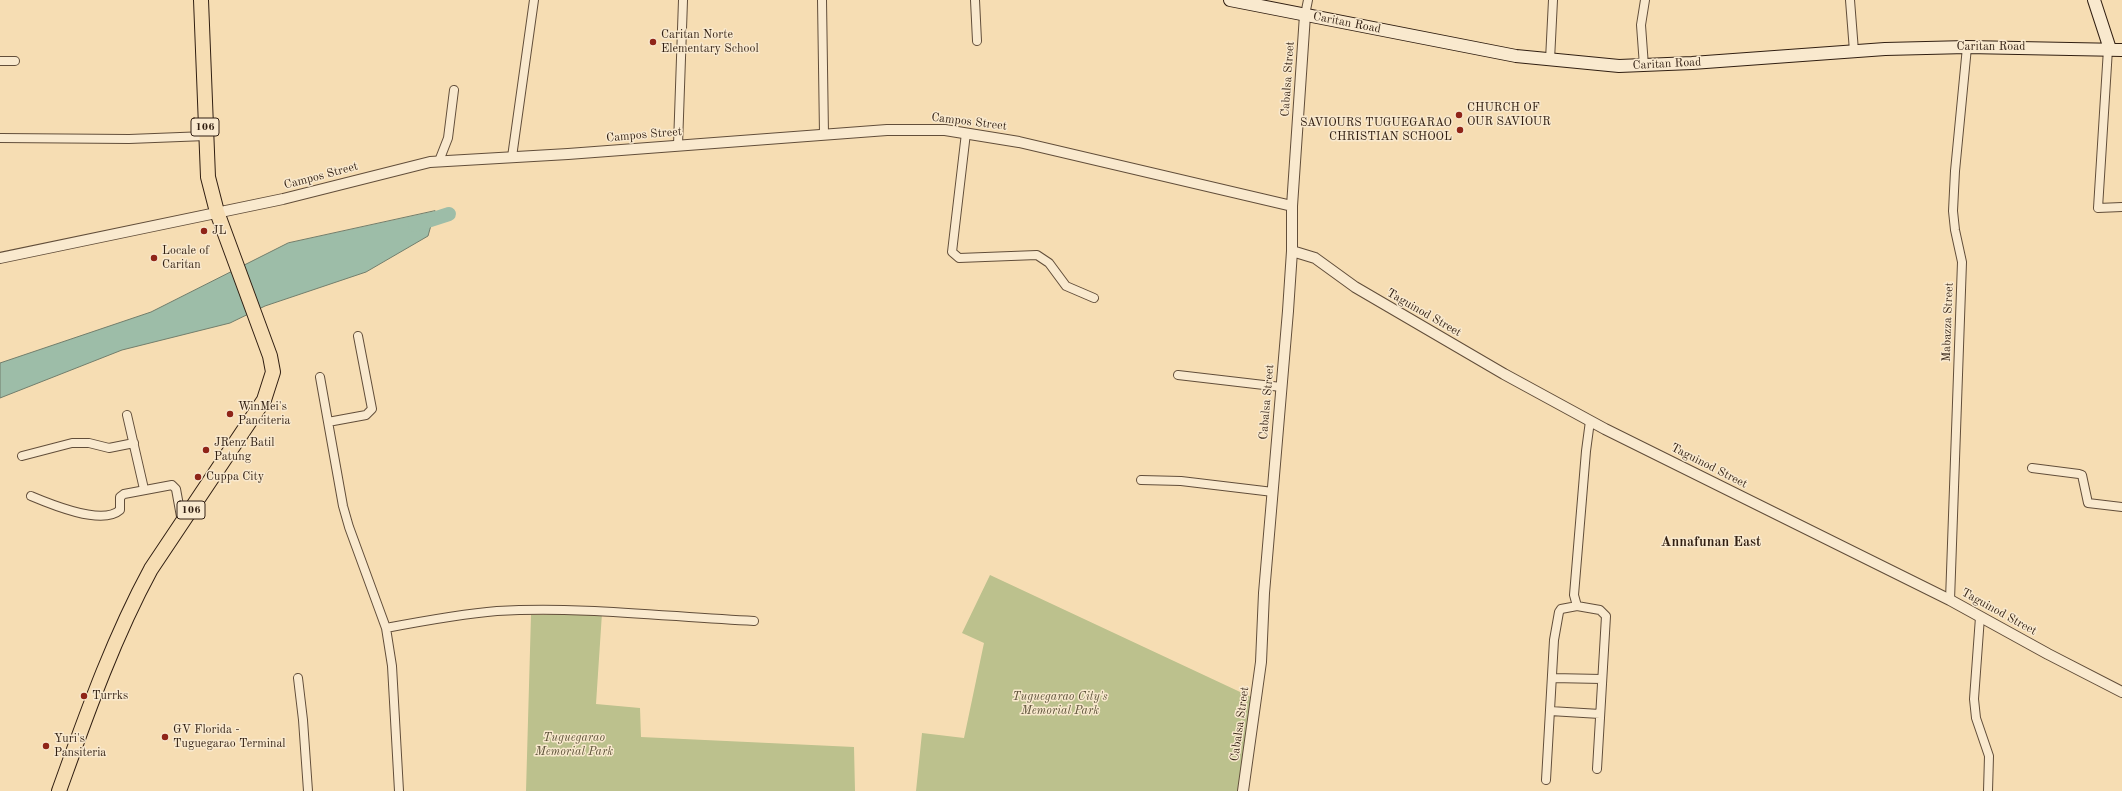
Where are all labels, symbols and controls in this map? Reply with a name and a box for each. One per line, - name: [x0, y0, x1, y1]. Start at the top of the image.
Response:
- street label: Caritan Road: [1312, 9, 1382, 37]
- place label: Caritan Norte Elementary School: [661, 28, 759, 56]
- marker: Caritan Norte Elementary School: [648, 37, 658, 47]
- street label: Caritan Road: [1957, 40, 2025, 54]
- street label: Cabalsa Street: [1278, 41, 1298, 117]
- street label: Caritan Road: [1632, 55, 1702, 73]
- place label: CHURCH OF OUR SAVIOUR: [1467, 101, 1551, 129]
- street label: Campos Street: [930, 110, 1008, 134]
- marker: CHURCH OF OUR SAVIOUR: [1454, 110, 1464, 120]
- place label: SAVIOURS TUGUEGARAO CHRISTIAN SCHOOL: [1300, 116, 1452, 144]
- road number: 106: [191, 118, 219, 136]
- street label: Campos Street: [606, 125, 682, 145]
- marker: SAVIOURS TUGUEGARAO CHRISTIAN SCHOOL: [1455, 125, 1465, 135]
- street label: Campos Street: [282, 159, 360, 193]
- place label: JL: [212, 224, 227, 238]
- marker: JL: [199, 226, 209, 236]
- place label: Locale of Caritan: [162, 244, 209, 272]
- marker: Locale of Caritan: [149, 253, 159, 263]
- street label: Mabazza Street: [1939, 282, 1957, 362]
- street label: Taguinod Street: [1384, 286, 1464, 340]
- street label: Cabalsa Street: [1257, 364, 1277, 440]
- place label: WinMei's Panciteria: [238, 400, 290, 428]
- marker: WinMei's Panciteria: [225, 409, 235, 419]
- place label: JRenz Batil Patung: [214, 436, 275, 464]
- street label: Taguinod Street: [1668, 441, 1750, 491]
- marker: JRenz Batil Patung: [201, 445, 211, 455]
- place label: Cuppa City: [206, 470, 264, 484]
- marker: Cuppa City: [193, 472, 203, 482]
- road number: 106: [177, 501, 205, 519]
- district label: Annafunan East: [1661, 534, 1761, 550]
- street label: Taguinod Street: [1959, 585, 2039, 639]
- street label: Cabalsa Street: [1228, 686, 1252, 762]
- place label: Turrks: [92, 689, 128, 703]
- park label: Tuguegarao City's Memorial Park: [1012, 690, 1108, 718]
- marker: Turrks: [79, 691, 89, 701]
- place label: GV Florida - Tuguegarao Terminal: [173, 723, 286, 751]
- park label: Tuguegarao Memorial Park: [535, 731, 613, 759]
- place label: Yuri's Pansiteria: [54, 732, 106, 760]
- marker: GV Florida - Tuguegarao Terminal: [160, 732, 170, 742]
- marker: Yuri's Pansiteria: [41, 741, 51, 751]

